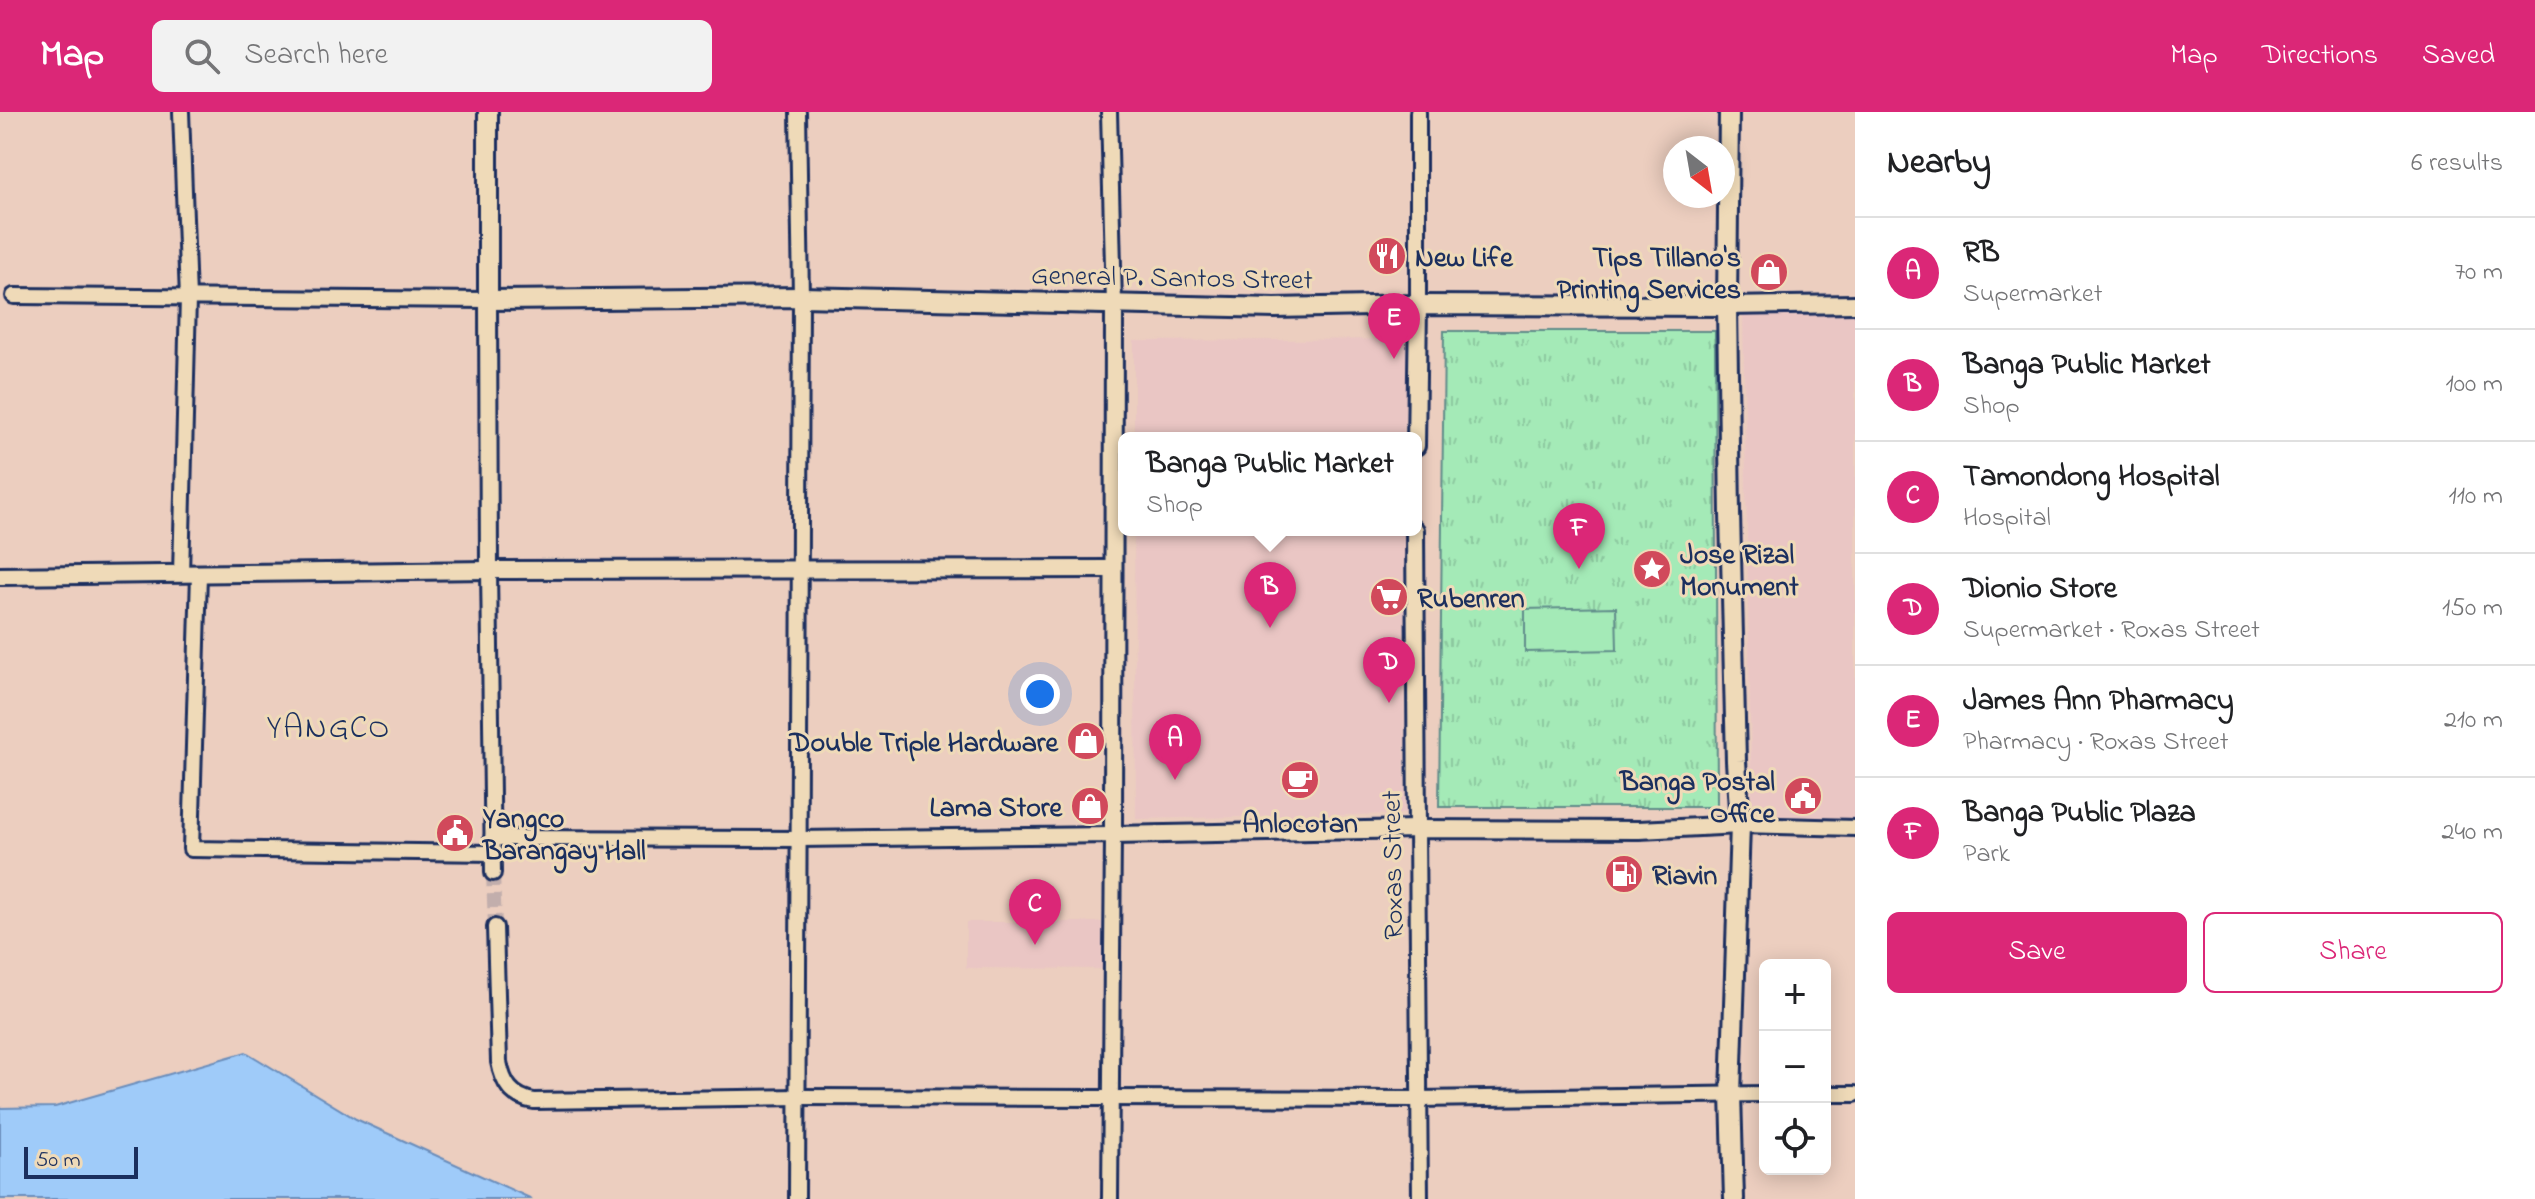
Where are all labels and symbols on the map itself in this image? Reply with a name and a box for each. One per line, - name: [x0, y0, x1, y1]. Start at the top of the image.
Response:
- north arrow: [1663, 136, 1735, 208]
- restaurant icon: New Life: [1366, 235, 1408, 277]
- place label: New Life: [1415, 239, 1514, 280]
- place label: Tips Tillano's Printing Services: [1557, 239, 1741, 313]
- shop icon: Tips Tillano's Printing Services: [1748, 251, 1790, 293]
- street label: General P. Santos Street: [1031, 257, 1313, 302]
- pin: E: [1368, 293, 1420, 359]
- pin: F: [1553, 503, 1605, 569]
- place label: Jose Rizal Monument: [1680, 536, 1799, 609]
- place icon: Jose Rizal Monument: [1631, 548, 1673, 590]
- pin: B: [1244, 562, 1296, 628]
- supermarket icon: Rubenren: [1368, 576, 1410, 618]
- place label: Rubenren: [1417, 580, 1525, 621]
- pin: D: [1363, 637, 1415, 703]
- your location: [1020, 674, 1060, 714]
- district label: YANGCO: [267, 706, 391, 753]
- pin: A: [1149, 714, 1201, 780]
- shop icon: Double Triple Hardware: [1065, 720, 1107, 762]
- place label: Double Triple Hardware: [788, 724, 1059, 765]
- cafe icon: Anlocotan: [1279, 759, 1321, 801]
- place label: Banga Postal Office: [1618, 763, 1776, 836]
- public building icon: Banga Postal Office: [1782, 775, 1824, 817]
- shop icon: Lama Store: [1069, 785, 1111, 827]
- place label: Lama Store: [930, 789, 1063, 830]
- street label: Roxas Street: [1373, 790, 1416, 940]
- place label: Yangco Barangay Hall: [481, 800, 646, 874]
- place label: Anlocotan: [1242, 805, 1358, 846]
- public building icon: Yangco Barangay Hall: [434, 812, 476, 854]
- fuel station icon: Riavin: [1603, 853, 1645, 895]
- place label: Riavin: [1652, 857, 1717, 898]
- pin: C: [1009, 879, 1061, 945]
- scale bar: [24, 1143, 138, 1179]

